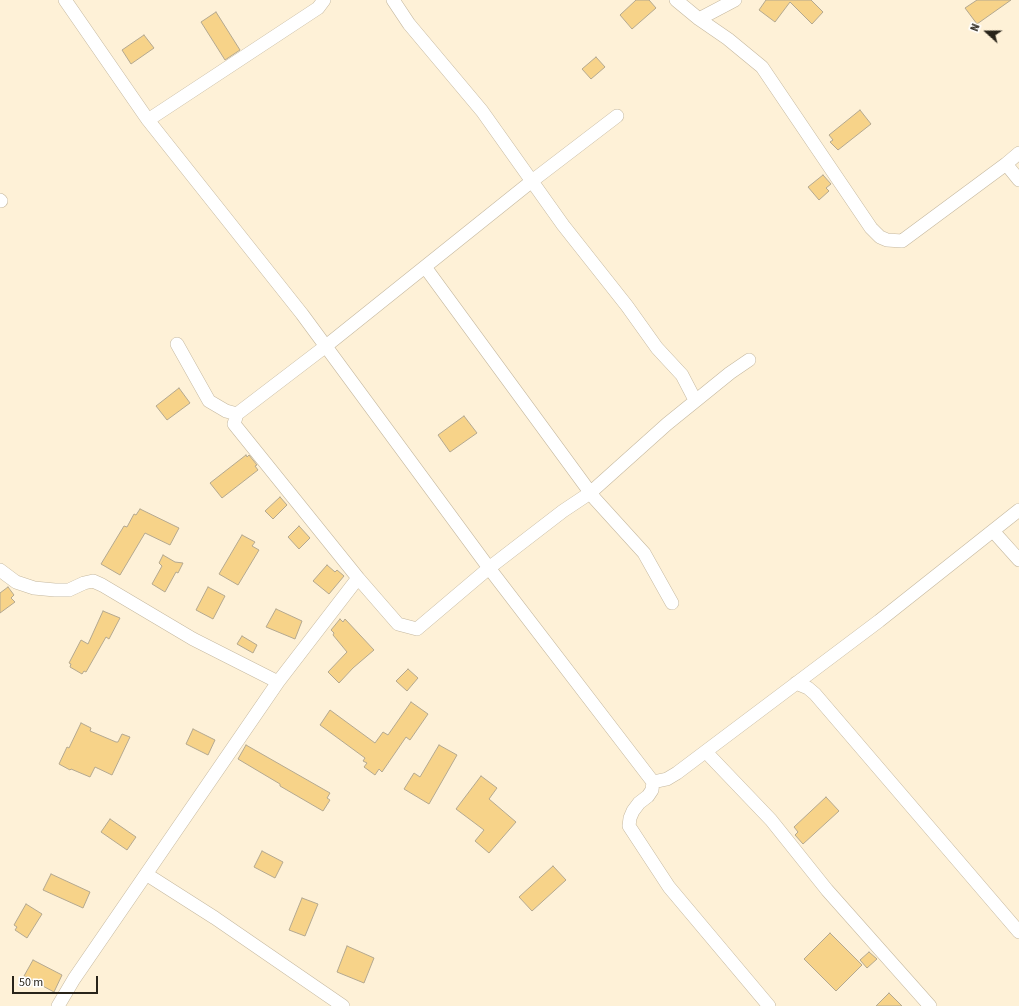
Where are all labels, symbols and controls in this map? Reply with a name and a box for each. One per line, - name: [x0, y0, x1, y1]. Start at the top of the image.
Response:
- north arrow: [967, 12, 1007, 52]
- text: N: [967, 21, 984, 34]
- scale bar: [14, 968, 100, 994]
- text: 50 m: [19, 974, 43, 991]

